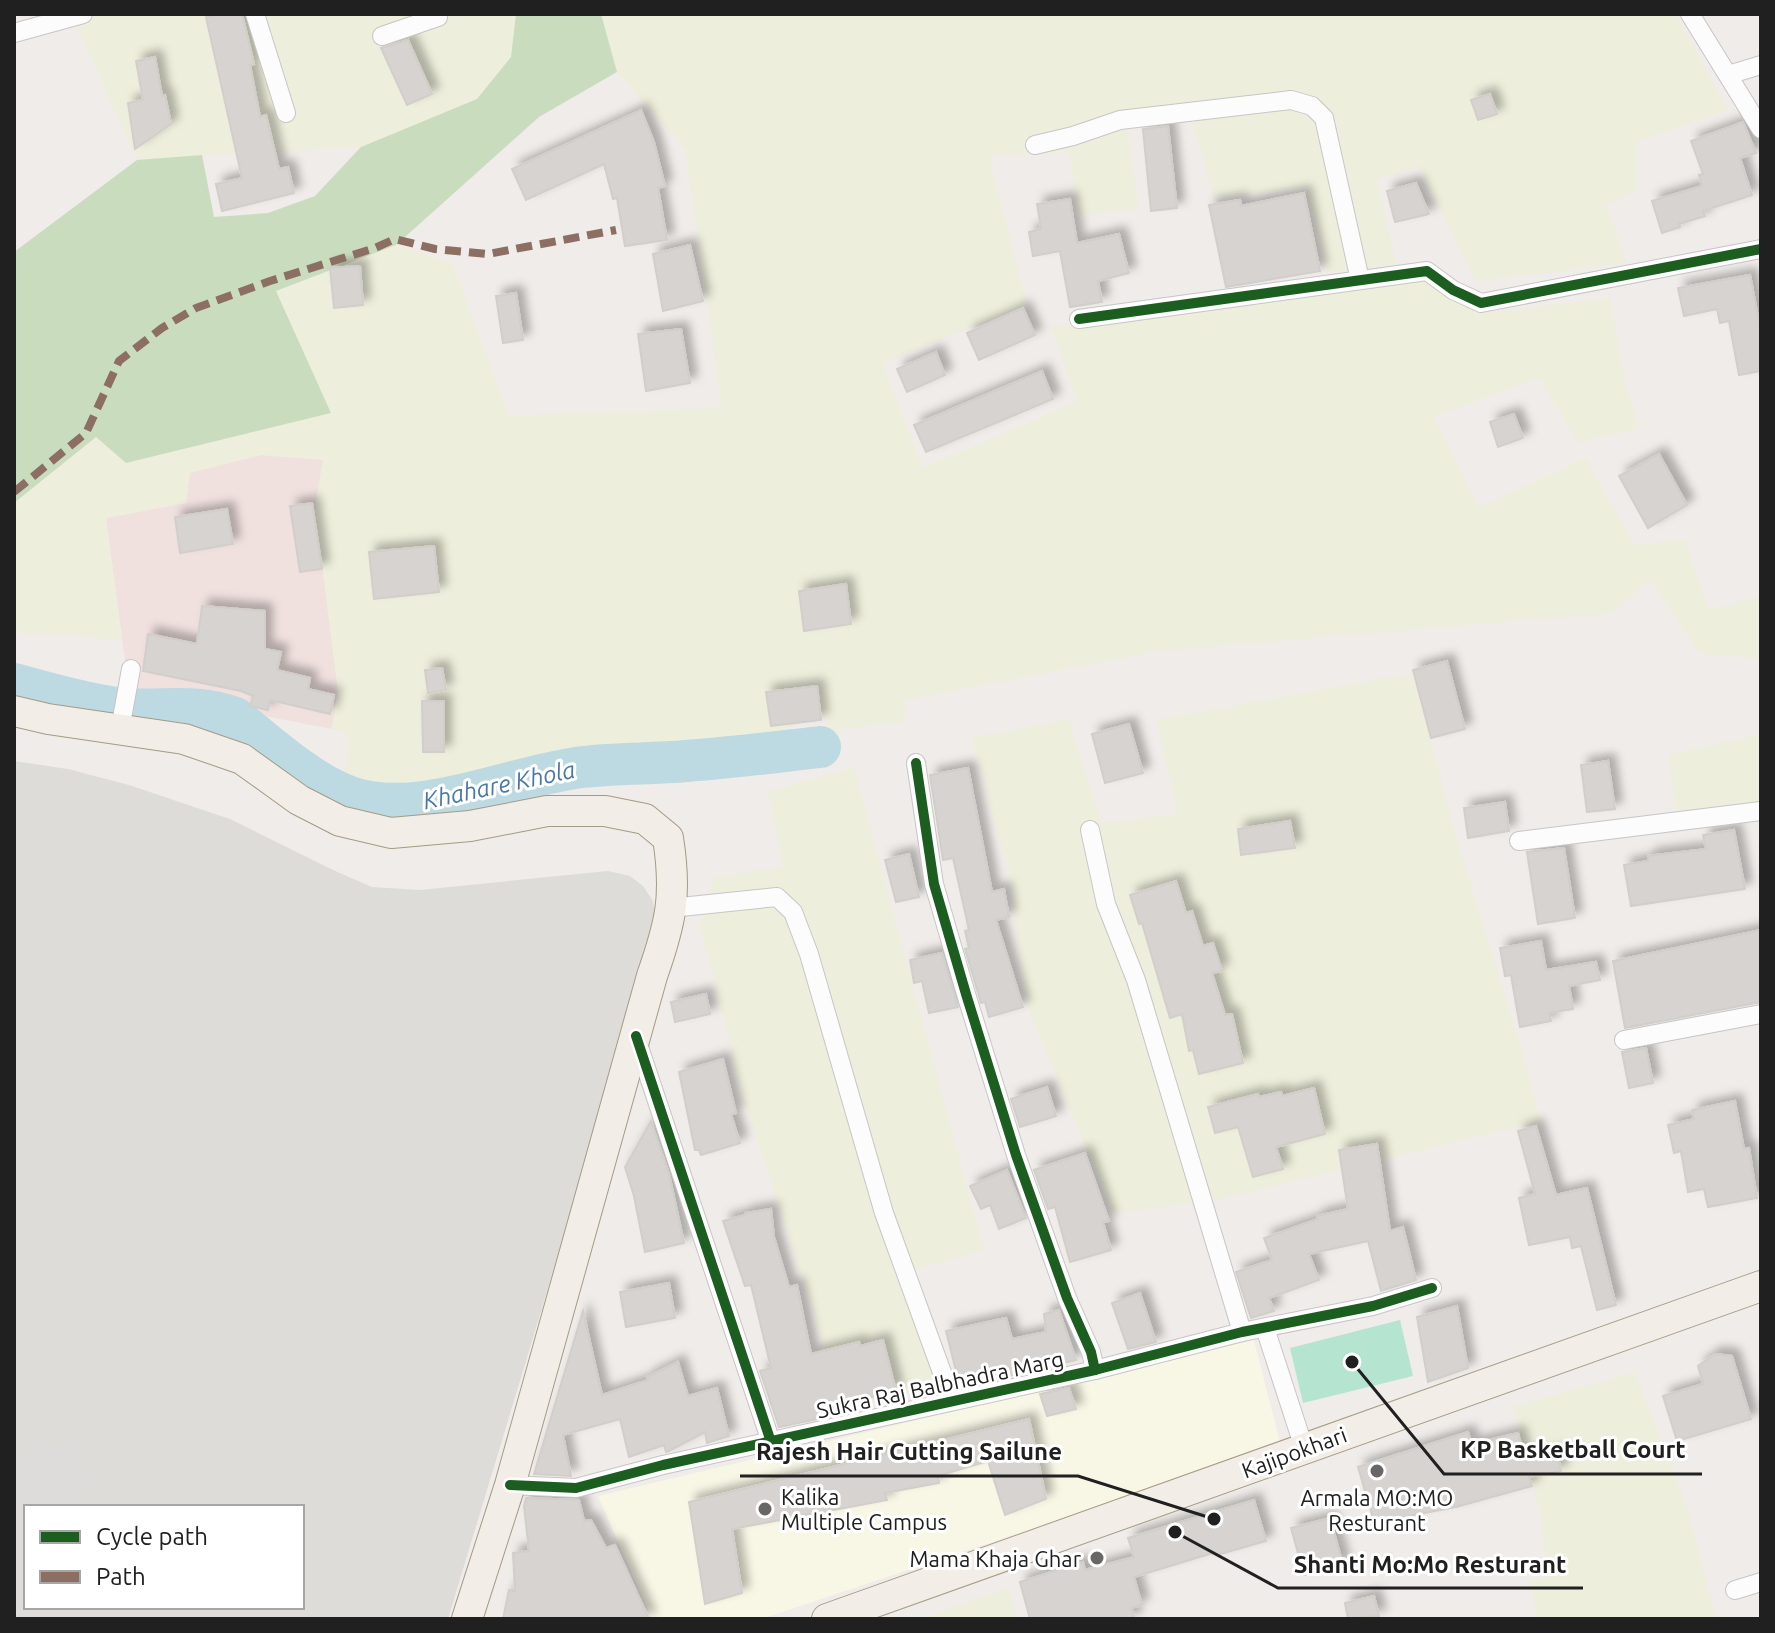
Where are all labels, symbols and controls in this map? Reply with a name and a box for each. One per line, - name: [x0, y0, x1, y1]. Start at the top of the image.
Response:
- water label: Khahare Khola: [420, 756, 578, 814]
- street label: Sukra Raj Balbhadra Marg: [814, 1346, 1066, 1422]
- street label: Kajipokhari: [1238, 1421, 1350, 1483]
- callout: KP Basketball Court: [1444, 1426, 1702, 1474]
- callout: Rajesh Hair Cutting Sailune: [740, 1428, 1078, 1476]
- text: KP Basketball Court: [1460, 1436, 1686, 1463]
- text: Rajesh Hair Cutting Sailune: [756, 1438, 1062, 1465]
- marker: Armala MO:MO Resturant: [1368, 1462, 1386, 1480]
- place label: Kalika Multiple Campus: [781, 1484, 947, 1534]
- place label: Armala MO:MO Resturant: [1301, 1485, 1453, 1535]
- marker: Kalika Multiple Campus: [756, 1500, 774, 1518]
- legend: [24, 1505, 304, 1609]
- text: Cycle path: [96, 1523, 208, 1550]
- callout: Shanti Mo:Mo Resturant: [1278, 1540, 1583, 1588]
- place label: Mama Khaja Ghar: [909, 1546, 1082, 1571]
- marker: Mama Khaja Ghar: [1088, 1549, 1106, 1567]
- text: Shanti Mo:Mo Resturant: [1294, 1551, 1566, 1578]
- text: Path: [96, 1563, 146, 1590]

